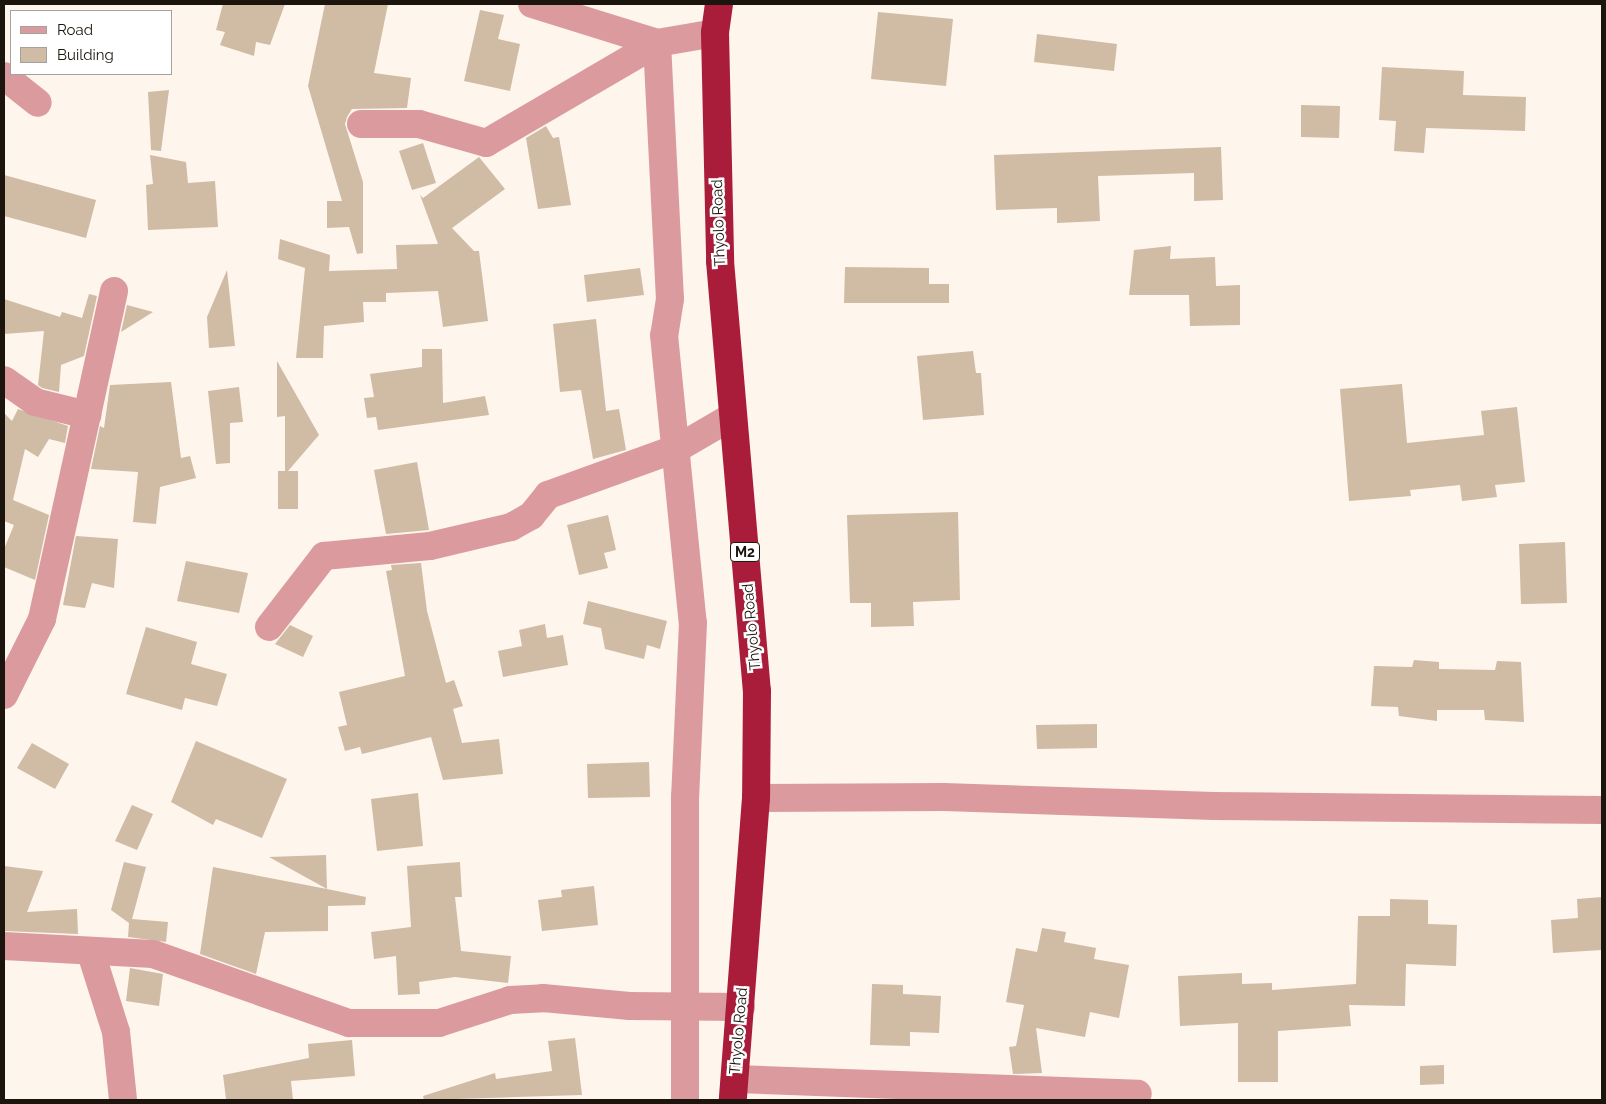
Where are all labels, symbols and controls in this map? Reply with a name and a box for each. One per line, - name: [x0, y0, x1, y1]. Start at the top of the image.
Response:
- legend: [10, 10, 172, 75]
- text: Road: [57, 21, 93, 39]
- text: Building: [57, 46, 114, 64]
- street label: Thyolo Road: [708, 179, 730, 267]
- road number: M2: [729, 540, 761, 564]
- street label: Thyolo Road: [739, 583, 765, 671]
- street label: Thyolo Road: [726, 987, 752, 1075]

